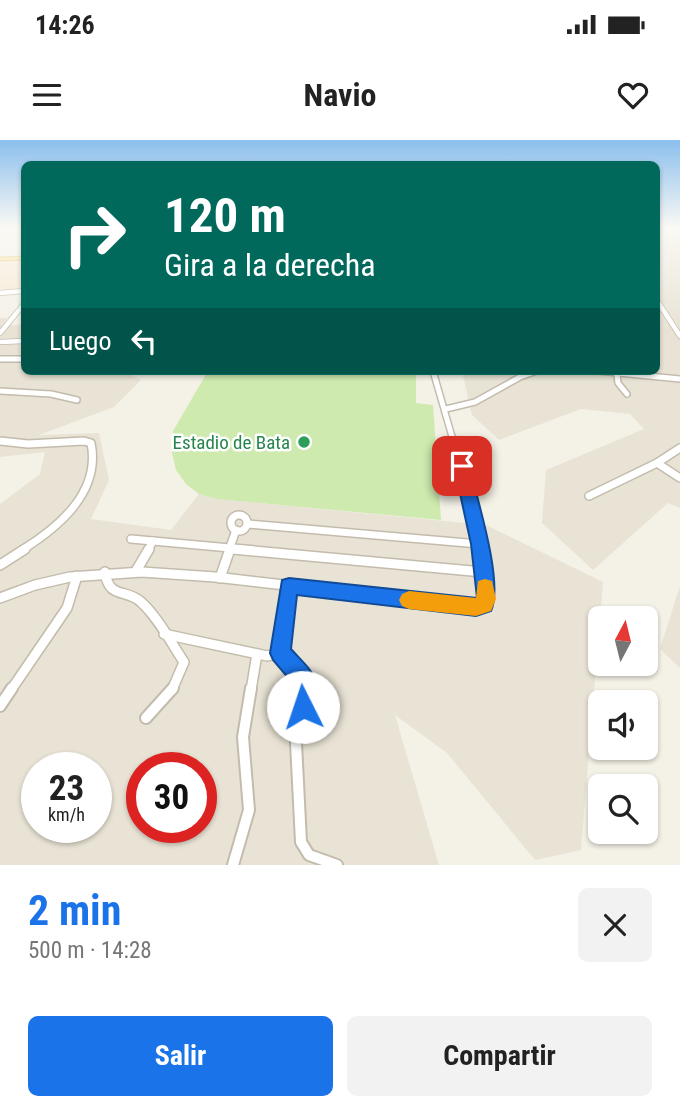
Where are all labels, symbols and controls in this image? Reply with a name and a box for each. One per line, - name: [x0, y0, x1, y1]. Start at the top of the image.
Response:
- text: 14:26: [35, 10, 95, 40]
- icon: menu: [28, 76, 66, 114]
- text: Navio: [304, 76, 376, 114]
- icon: heart: [614, 76, 652, 114]
- text: 120 m: [164, 187, 286, 244]
- icon: right: [49, 189, 140, 280]
- text: Gira a la derecha: [164, 246, 376, 284]
- icon: left: [125, 322, 163, 360]
- text: Luego: [49, 326, 111, 356]
- place label: Estadio de Bata: [173, 431, 290, 454]
- marker: Estadio de Bata: [296, 434, 312, 450]
- pin: [432, 436, 492, 496]
- icon: arrive: [443, 447, 481, 485]
- north arrow: [588, 606, 658, 676]
- map controls: [588, 606, 658, 844]
- position arrow: [266, 670, 340, 744]
- button: sound: [588, 690, 658, 760]
- speed limit sign: 30: [126, 752, 217, 843]
- text: 23: [49, 768, 84, 809]
- button: search: [588, 774, 658, 844]
- text: km/h: [48, 804, 85, 825]
- text: 2 min: [28, 886, 121, 935]
- button: close: [578, 888, 652, 962]
- text: 500 m · 14:28: [28, 937, 152, 964]
- button: Salir: [28, 1016, 333, 1096]
- button: Compartir: [347, 1016, 652, 1096]

